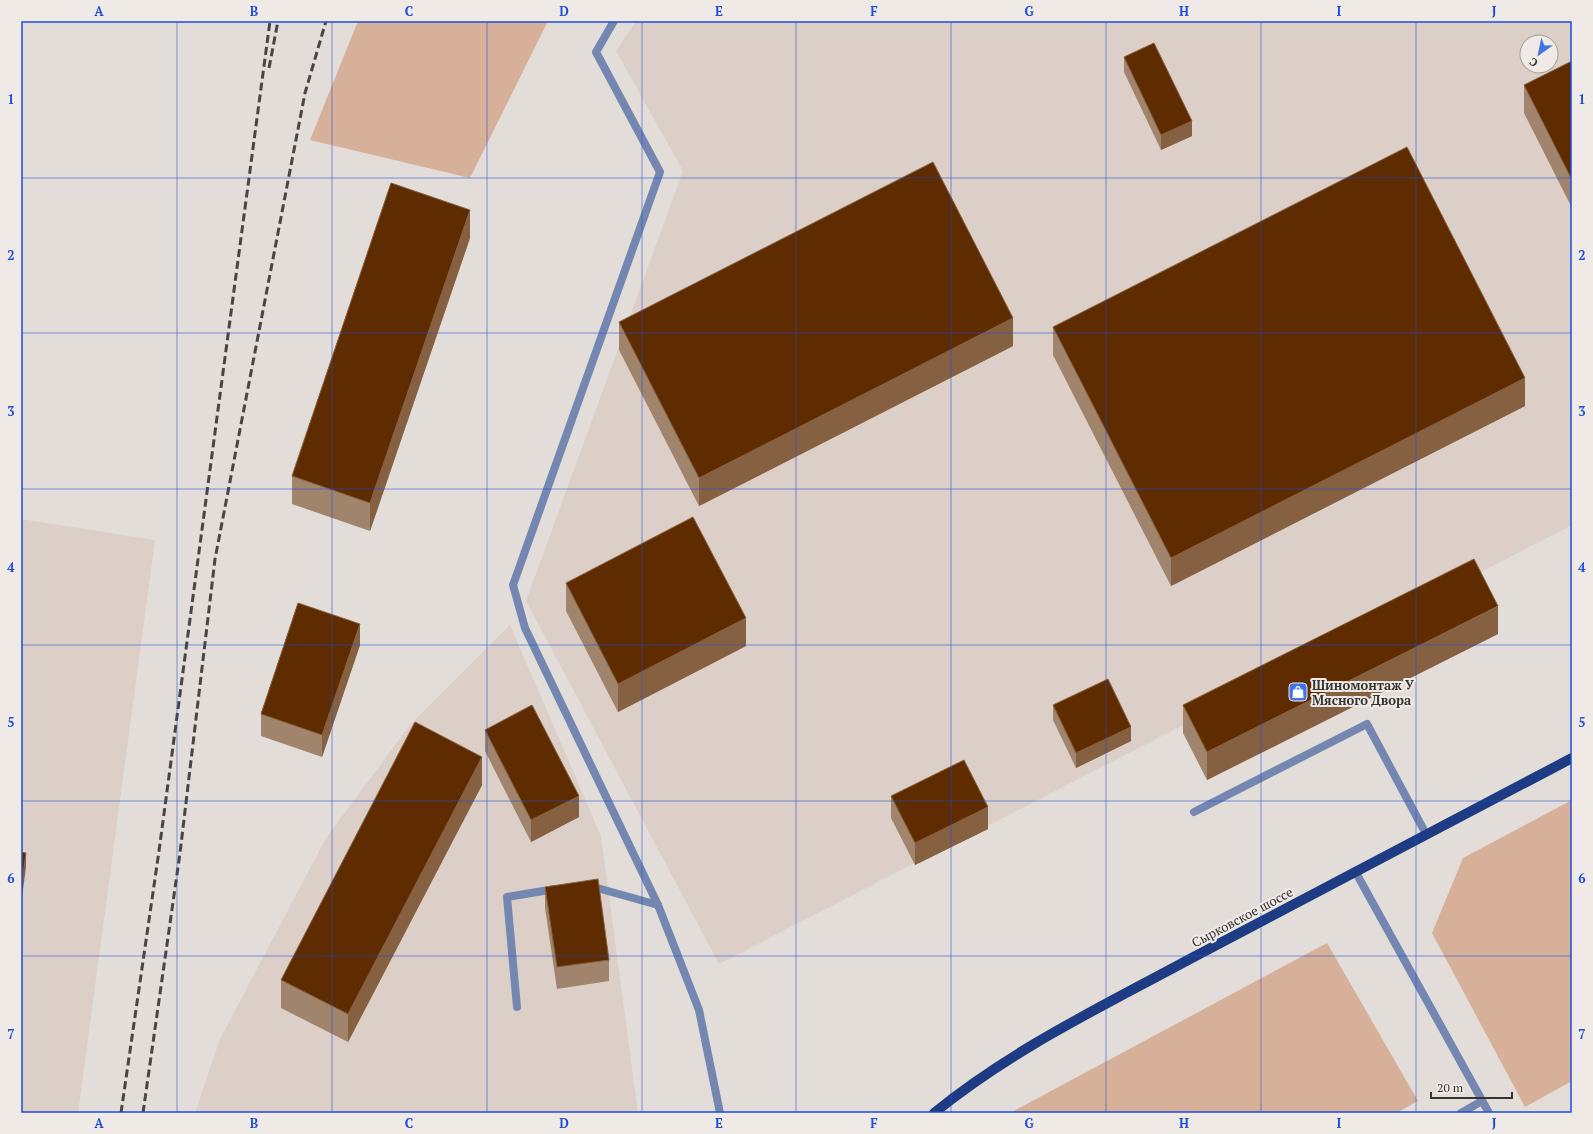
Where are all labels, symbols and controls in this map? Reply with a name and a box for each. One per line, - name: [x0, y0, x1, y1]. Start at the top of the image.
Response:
- text: A: [94, 2, 104, 20]
- text: B: [250, 2, 258, 20]
- text: C: [405, 2, 413, 20]
- text: D: [559, 2, 569, 20]
- text: E: [715, 2, 723, 20]
- text: F: [870, 2, 878, 20]
- text: G: [1024, 2, 1034, 20]
- text: H: [1179, 2, 1189, 20]
- text: I: [1337, 2, 1342, 20]
- text: J: [1492, 2, 1497, 20]
- north arrow: [1519, 34, 1559, 74]
- text: С: [1527, 55, 1540, 70]
- text: 1: [7, 90, 15, 108]
- text: 1: [1578, 90, 1586, 108]
- text: 2: [7, 246, 15, 264]
- text: 2: [1578, 246, 1586, 264]
- text: 3: [7, 402, 15, 420]
- text: 3: [1578, 402, 1586, 420]
- text: 4: [7, 558, 15, 576]
- text: 4: [1578, 558, 1586, 576]
- place label: Шиномонтаж У Мясного Двора: [1312, 676, 1414, 709]
- shop icon: Шиномонтаж У Мясного Двора: [1287, 681, 1309, 703]
- text: 5: [7, 713, 15, 731]
- text: 5: [1578, 713, 1586, 731]
- text: 6: [7, 869, 15, 887]
- text: 6: [1578, 869, 1586, 887]
- street label: Сырковское шоссе: [1188, 883, 1296, 951]
- text: 7: [7, 1025, 15, 1043]
- text: 7: [1578, 1025, 1586, 1043]
- scale bar: [1431, 1074, 1512, 1100]
- text: 20 m: [1437, 1080, 1464, 1095]
- text: A: [94, 1114, 104, 1132]
- text: B: [250, 1114, 258, 1132]
- text: C: [405, 1114, 413, 1132]
- text: D: [559, 1114, 569, 1132]
- text: E: [715, 1114, 723, 1132]
- text: F: [870, 1114, 878, 1132]
- text: G: [1024, 1114, 1034, 1132]
- text: H: [1179, 1114, 1189, 1132]
- text: I: [1337, 1114, 1342, 1132]
- text: J: [1492, 1114, 1497, 1132]

